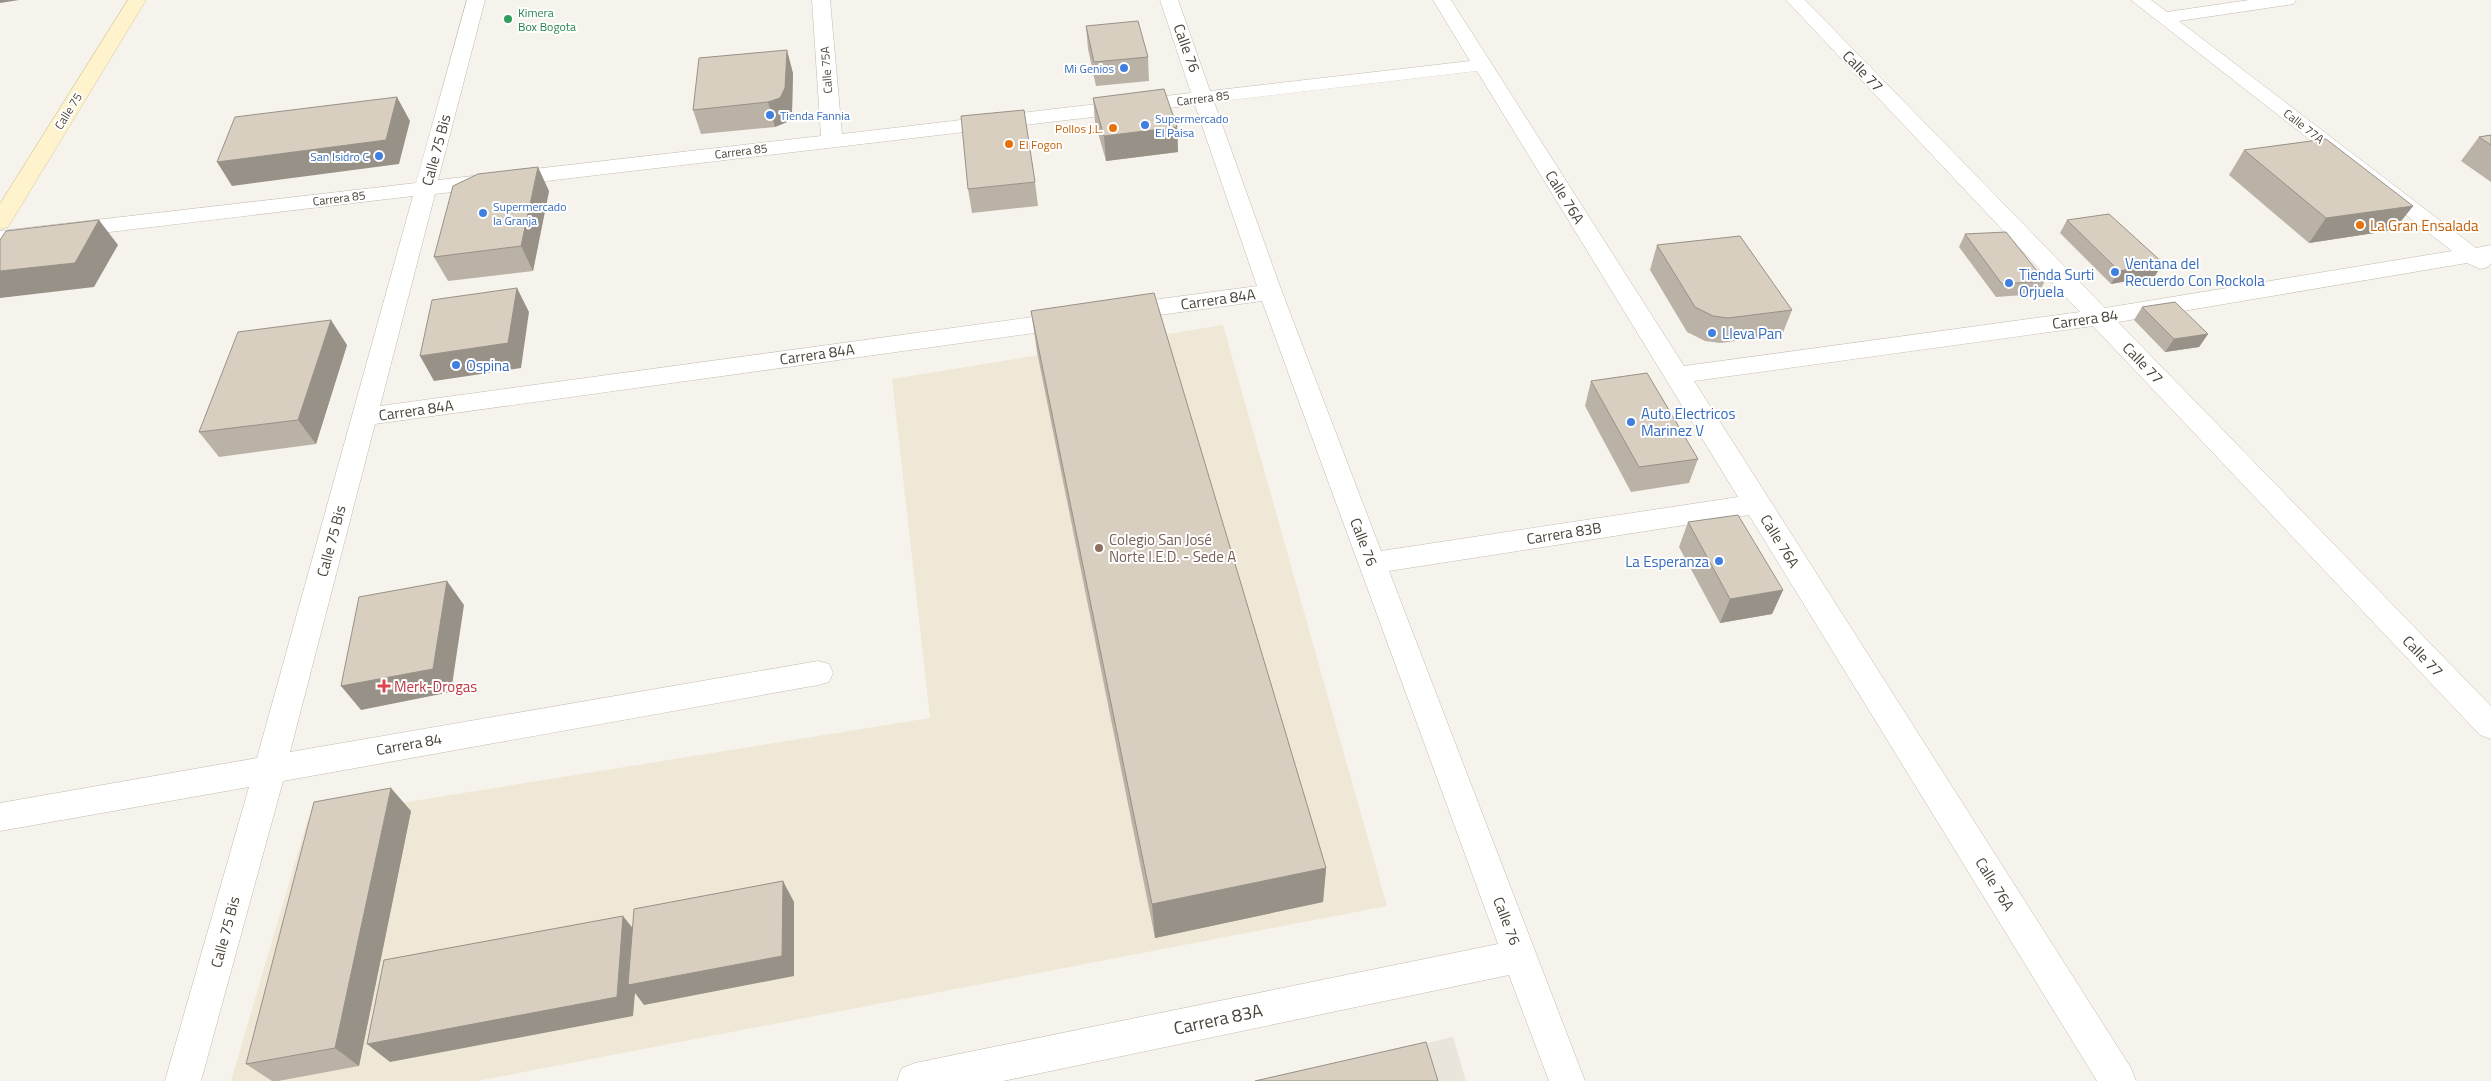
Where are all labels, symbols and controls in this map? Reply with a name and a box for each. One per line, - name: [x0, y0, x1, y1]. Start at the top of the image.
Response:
- place label: Kimera Box Bogota: [518, 3, 576, 36]
- marker: Kimera Box Bogota: [502, 13, 514, 25]
- street label: Calle 76: [1168, 20, 1206, 76]
- street label: Calle 77: [1837, 45, 1889, 97]
- street label: Calle 75A: [815, 46, 837, 94]
- place label: Mi Genios: [1064, 59, 1114, 78]
- marker: Mi Genios: [1118, 62, 1130, 74]
- street label: Carrera 85: [1176, 85, 1231, 111]
- street label: Calle 75: [49, 89, 87, 133]
- street label: Calle 77A: [2279, 104, 2329, 148]
- place label: Tienda Fannia: [780, 106, 850, 125]
- marker: Tienda Fannia: [764, 109, 776, 121]
- place label: Supermercado El Paisa: [1155, 109, 1228, 142]
- street label: Calle 75 Bis: [415, 112, 457, 188]
- place label: Pollos J.L.: [1055, 119, 1103, 138]
- marker: Supermercado El Paisa: [1139, 119, 1151, 131]
- marker: Pollos J.L.: [1107, 122, 1119, 134]
- place label: El Fogon: [1019, 135, 1062, 154]
- street label: Carrera 85: [714, 138, 769, 164]
- marker: El Fogon: [1003, 138, 1015, 150]
- place label: San Isidro C: [310, 147, 369, 166]
- marker: San Isidro C: [373, 150, 385, 162]
- street label: Calle 76A: [1540, 166, 1590, 228]
- street label: Carrera 85: [312, 185, 367, 211]
- place label: Supermercado la Granja: [493, 197, 566, 230]
- marker: Supermercado la Granja: [477, 207, 489, 219]
- place label: La Gran Ensalada: [2370, 214, 2479, 237]
- marker: La Gran Ensalada: [2354, 219, 2366, 231]
- place label: Ventana del Recuerdo Con Rockola: [2125, 252, 2265, 292]
- place label: Tienda Surti Orjuela: [2019, 263, 2094, 303]
- marker: Ventana del Recuerdo Con Rockola: [2109, 266, 2121, 278]
- marker: Tienda Surti Orjuela: [2003, 277, 2015, 289]
- street label: Carrera 84A: [1179, 282, 1257, 316]
- street label: Carrera 84: [2051, 303, 2119, 335]
- place label: Lleva Pan: [1722, 322, 1782, 345]
- marker: Lleva Pan: [1706, 327, 1718, 339]
- street label: Carrera 84A: [778, 337, 856, 371]
- street label: Calle 77: [2117, 337, 2169, 389]
- place label: Ospina: [466, 354, 510, 377]
- marker: Ospina: [450, 359, 462, 371]
- street label: Carrera 84A: [377, 393, 455, 427]
- place label: Auto Electricos Marinez V: [1641, 402, 1735, 442]
- marker: Auto Electricos Marinez V: [1625, 416, 1637, 428]
- street label: Calle 75 Bis: [310, 503, 352, 579]
- street label: Calle 76A: [1755, 510, 1805, 572]
- street label: Calle 76: [1344, 514, 1384, 570]
- street label: Carrera 83B: [1525, 516, 1603, 550]
- place label: Colegio San José Norte I.E.D. - Sede A: [1109, 528, 1236, 568]
- marker: Colegio San José Norte I.E.D. - Sede A: [1093, 542, 1105, 554]
- place label: La Esperanza: [1625, 550, 1709, 573]
- marker: La Esperanza: [1713, 555, 1725, 567]
- street label: Calle 77: [2397, 630, 2449, 682]
- place label: Merk-Drogas: [394, 675, 477, 698]
- marker: Merk-Drogas: [378, 680, 390, 692]
- street label: Carrera 84: [374, 727, 444, 761]
- street label: Calle 76A: [1970, 853, 2020, 915]
- street label: Calle 76: [1487, 893, 1527, 949]
- street label: Calle 75 Bis: [204, 894, 246, 970]
- street label: Carrera 83A: [1171, 996, 1265, 1042]

